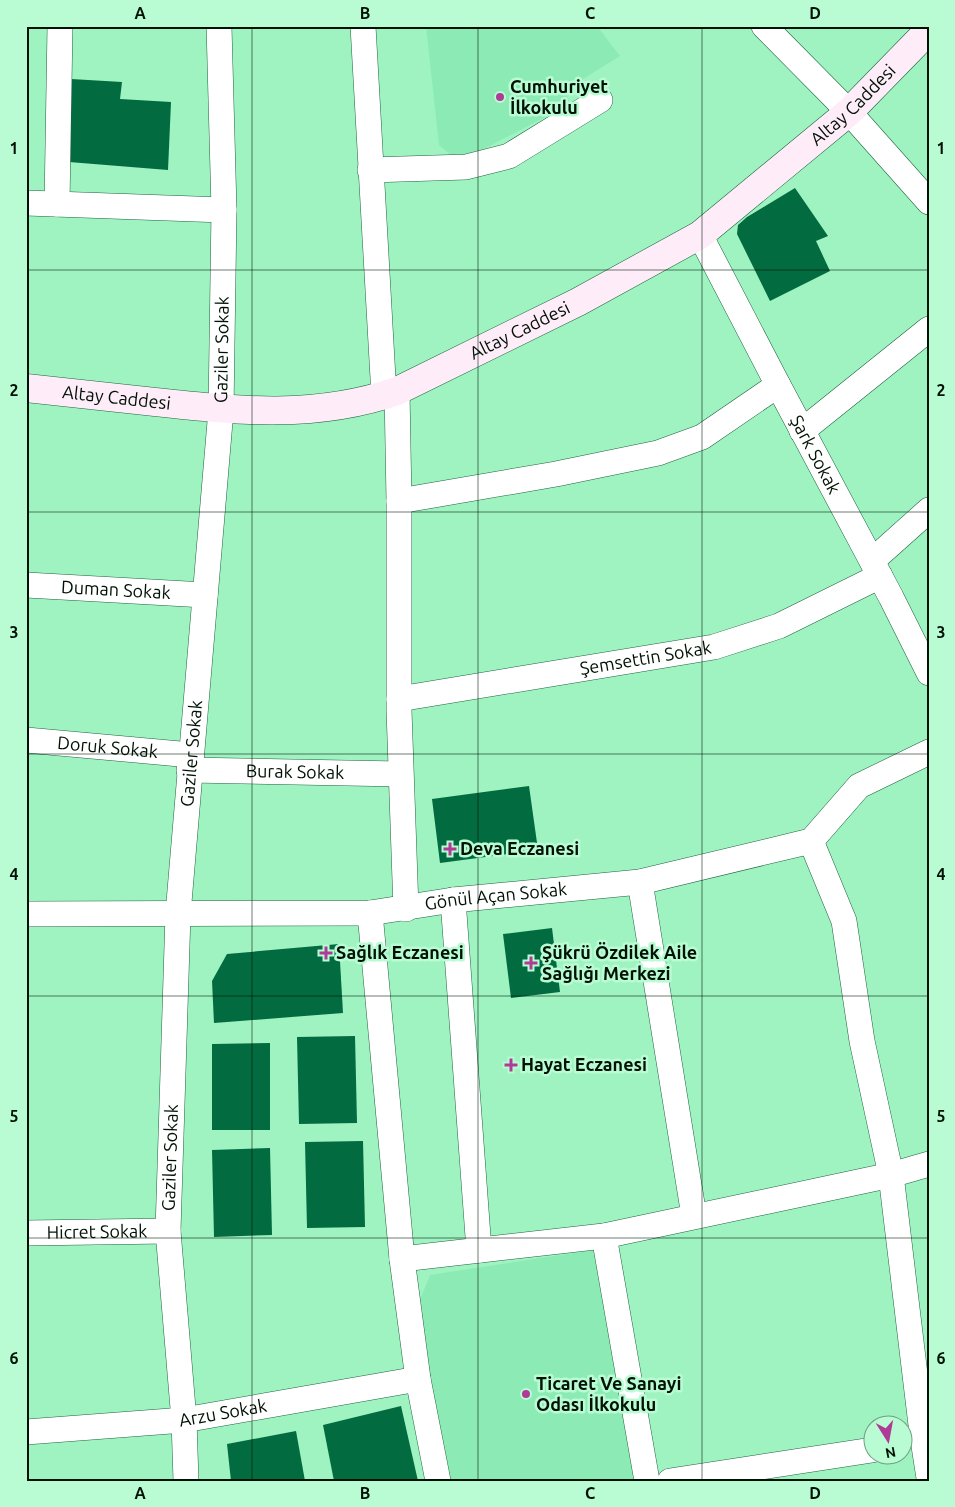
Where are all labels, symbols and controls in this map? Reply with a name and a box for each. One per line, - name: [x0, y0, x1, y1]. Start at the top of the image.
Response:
- text: A: [134, 4, 146, 22]
- text: B: [360, 4, 370, 22]
- text: C: [585, 4, 595, 22]
- text: D: [809, 4, 821, 22]
- street label: Altay Caddesi: [806, 60, 899, 149]
- place label: Cumhuriyet İlkokulu: [510, 76, 608, 117]
- marker: Cumhuriyet İlkokulu: [494, 91, 506, 103]
- text: 1: [9, 139, 19, 157]
- text: 1: [936, 139, 946, 157]
- street label: Gaziler Sokak: [210, 296, 232, 403]
- street label: Altay Caddesi: [466, 297, 573, 363]
- text: 2: [9, 381, 19, 399]
- street label: Altay Caddesi: [61, 381, 172, 413]
- text: 2: [936, 381, 946, 399]
- street label: Şark Sokak: [787, 411, 845, 497]
- street label: Duman Sokak: [61, 576, 171, 602]
- text: 3: [9, 623, 19, 641]
- text: 3: [936, 623, 946, 641]
- street label: Şemsettin Sokak: [578, 637, 713, 678]
- street label: Gaziler Sokak: [176, 699, 205, 807]
- street label: Doruk Sokak: [57, 732, 159, 761]
- street label: Burak Sokak: [246, 760, 344, 782]
- place label: Deva Eczanesi: [460, 838, 579, 858]
- marker: Deva Eczanesi: [444, 843, 456, 855]
- text: 4: [9, 865, 19, 883]
- text: 4: [936, 865, 946, 883]
- street label: Gönül Açan Sokak: [423, 878, 568, 913]
- place label: Sağlık Eczanesi: [336, 942, 464, 962]
- place label: Şükrü Özdilek Aile Sağlığı Merkezi: [542, 942, 697, 983]
- marker: Sağlık Eczanesi: [320, 947, 332, 959]
- marker: Şükrü Özdilek Aile Sağlığı Merkezi: [524, 956, 538, 970]
- place label: Hayat Eczanesi: [521, 1054, 647, 1074]
- marker: Hayat Eczanesi: [505, 1059, 517, 1071]
- street label: Gaziler Sokak: [158, 1104, 181, 1211]
- text: 5: [9, 1107, 19, 1125]
- text: 5: [936, 1107, 946, 1125]
- street label: Hicret Sokak: [47, 1220, 147, 1242]
- text: 6: [9, 1349, 19, 1367]
- text: 6: [936, 1349, 946, 1367]
- place label: Ticaret Ve Sanayi Odası İlkokulu: [536, 1373, 681, 1414]
- marker: Ticaret Ve Sanayi Odası İlkokulu: [520, 1388, 532, 1400]
- street label: Arzu Sokak: [177, 1395, 268, 1430]
- north arrow: [862, 1414, 912, 1464]
- text: N: [884, 1444, 897, 1462]
- text: A: [134, 1484, 146, 1502]
- text: B: [360, 1484, 370, 1502]
- text: C: [585, 1484, 595, 1502]
- text: D: [809, 1484, 821, 1502]

